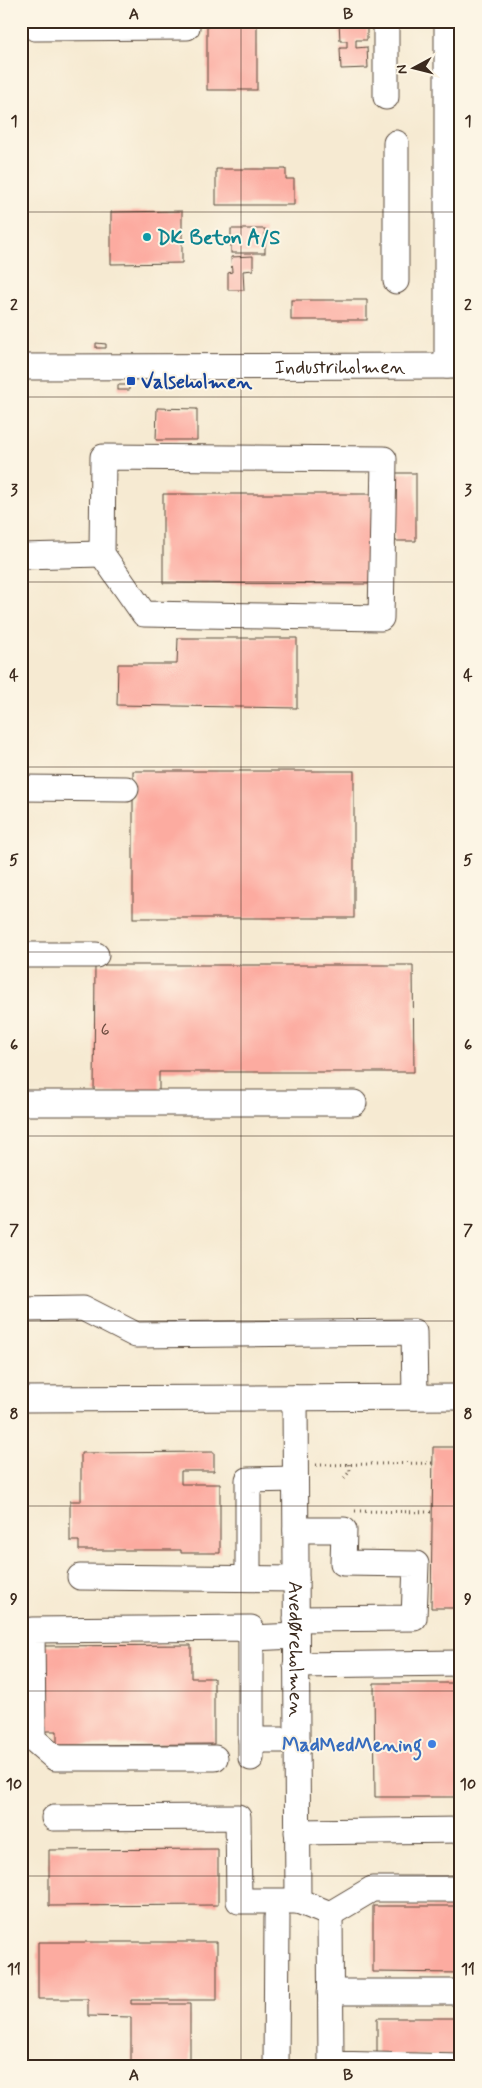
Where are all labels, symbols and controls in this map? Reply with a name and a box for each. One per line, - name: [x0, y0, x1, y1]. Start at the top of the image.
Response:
- text: A: [129, 4, 139, 25]
- text: B: [343, 4, 353, 25]
- north arrow: [390, 42, 440, 92]
- text: N: [393, 64, 412, 75]
- text: 1: [10, 111, 18, 132]
- text: 1: [464, 111, 472, 132]
- place label: DK Beton A/S: [157, 225, 280, 252]
- marker: DK Beton A/S: [141, 231, 153, 243]
- text: 2: [10, 295, 18, 316]
- text: 2: [464, 295, 472, 316]
- street label: Industriholmen: [274, 354, 406, 381]
- place label: Valseholmen: [141, 369, 253, 396]
- marker: Valseholmen: [125, 375, 137, 387]
- text: 3: [10, 480, 18, 501]
- text: 3: [464, 480, 472, 501]
- text: 4: [9, 665, 19, 686]
- text: 4: [463, 665, 473, 686]
- text: 5: [9, 850, 19, 871]
- text: 5: [463, 850, 473, 871]
- house number: 6: [100, 1018, 110, 1042]
- text: 6: [10, 1035, 18, 1056]
- text: 6: [464, 1035, 472, 1056]
- text: 7: [9, 1220, 19, 1241]
- text: 7: [463, 1220, 473, 1241]
- text: 8: [9, 1404, 19, 1425]
- text: 8: [463, 1404, 473, 1425]
- street label: Avedøreholmen: [281, 1581, 309, 1717]
- text: 9: [10, 1589, 18, 1610]
- text: 9: [464, 1589, 472, 1610]
- place label: MadMedMening: [282, 1732, 422, 1761]
- marker: MadMedMening: [426, 1738, 438, 1750]
- text: 10: [6, 1774, 22, 1795]
- text: 10: [460, 1774, 476, 1795]
- text: 11: [7, 1959, 21, 1980]
- text: 11: [461, 1959, 475, 1980]
- text: A: [129, 2065, 139, 2086]
- text: B: [343, 2065, 353, 2086]

